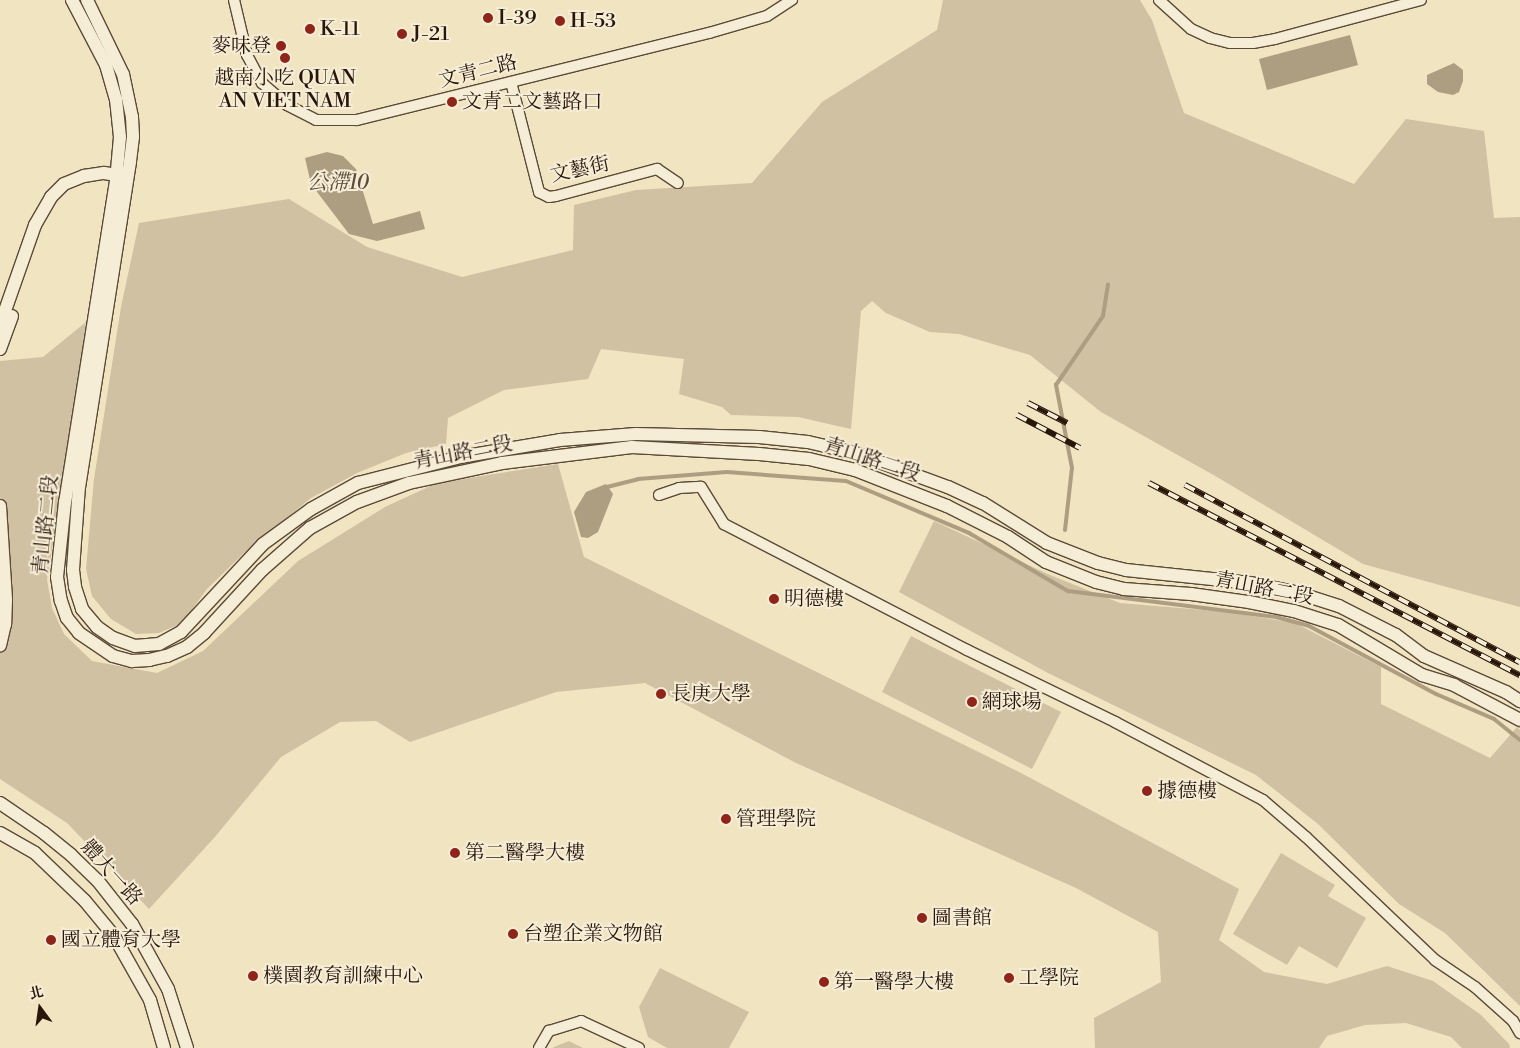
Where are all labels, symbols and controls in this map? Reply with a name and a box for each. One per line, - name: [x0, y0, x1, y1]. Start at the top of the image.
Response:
- place label: I-39: [498, 6, 537, 30]
- place label: H-53: [570, 9, 616, 33]
- marker: I-39: [482, 12, 494, 24]
- marker: H-53: [554, 15, 566, 27]
- place label: K-11: [320, 17, 360, 41]
- place label: J-21: [412, 22, 449, 46]
- marker: K-11: [304, 23, 316, 35]
- marker: J-21: [396, 28, 408, 40]
- place label: 麥味登: [211, 34, 271, 58]
- marker: 麥味登: [275, 40, 287, 52]
- street label: 文青二路: [436, 51, 520, 93]
- marker: 越南小吃 QUAN AN VIET NAM: [279, 52, 291, 64]
- place label: 越南小吃 QUAN AN VIET NAM: [214, 66, 356, 113]
- place label: 文青二文藝路口: [462, 90, 602, 114]
- marker: 文青二文藝路口: [446, 96, 458, 108]
- street label: 文藝街: [548, 152, 612, 188]
- water label: 公滯10: [307, 170, 369, 196]
- street label: 青山路二段: [412, 432, 514, 474]
- street label: 青山路二段: [821, 433, 923, 487]
- street label: 青山路二段: [29, 474, 63, 576]
- street label: 青山路二段: [1213, 568, 1315, 610]
- place label: 明德樓: [784, 587, 844, 611]
- marker: 明德樓: [768, 593, 780, 605]
- place label: 長庚大學: [671, 682, 751, 706]
- marker: 長庚大學: [655, 688, 667, 700]
- place label: 網球場: [982, 690, 1042, 714]
- marker: 網球場: [966, 696, 978, 708]
- place label: 據德樓: [1157, 779, 1217, 803]
- marker: 據德樓: [1141, 785, 1153, 797]
- place label: 管理學院: [736, 807, 816, 831]
- marker: 管理學院: [720, 813, 732, 825]
- street label: 體大一路: [75, 835, 147, 911]
- place label: 第二醫學大樓: [465, 841, 585, 865]
- marker: 第二醫學大樓: [449, 847, 461, 859]
- place label: 圖書館: [932, 906, 992, 930]
- marker: 圖書館: [916, 912, 928, 924]
- place label: 台塑企業文物館: [523, 922, 663, 946]
- place label: 國立體育大學: [61, 928, 181, 952]
- marker: 台塑企業文物館: [507, 928, 519, 940]
- marker: 國立體育大學: [45, 934, 57, 946]
- place label: 樸園教育訓練中心: [263, 964, 423, 988]
- place label: 工學院: [1019, 966, 1079, 990]
- marker: 樸園教育訓練中心: [247, 970, 259, 982]
- place label: 第一醫學大樓: [834, 970, 954, 994]
- marker: 工學院: [1003, 972, 1015, 984]
- marker: 第一醫學大樓: [818, 976, 830, 988]
- north arrow: [15, 983, 65, 1033]
- text: 北: [27, 983, 45, 1004]

